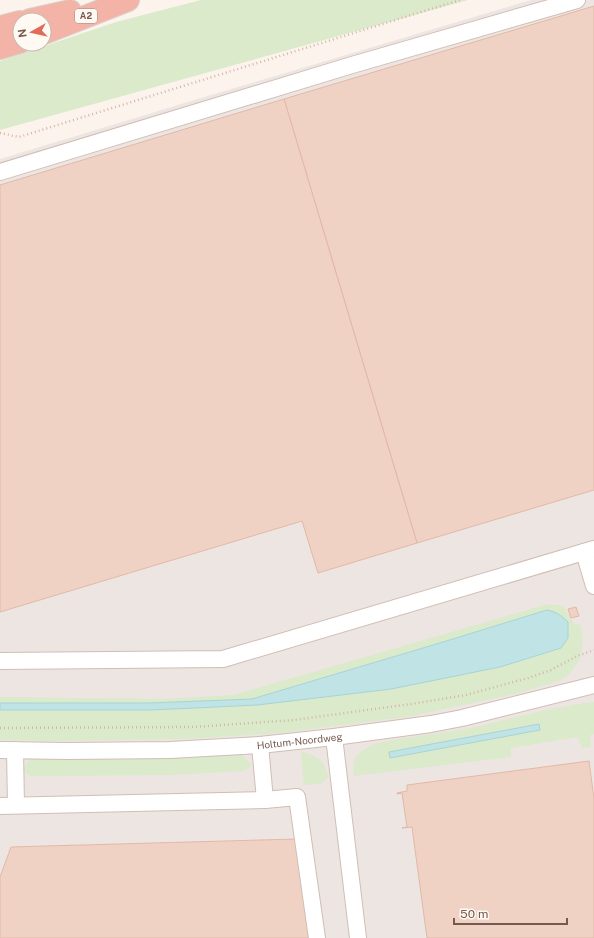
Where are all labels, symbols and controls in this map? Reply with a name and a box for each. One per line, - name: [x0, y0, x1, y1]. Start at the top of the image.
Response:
- road number: A2: [75, 9, 97, 23]
- north arrow: [12, 12, 52, 52]
- text: N: [16, 28, 29, 38]
- street label: Holtum-Noordweg: [256, 730, 343, 751]
- scale bar: [454, 900, 567, 926]
- text: 50 m: [460, 907, 488, 921]

